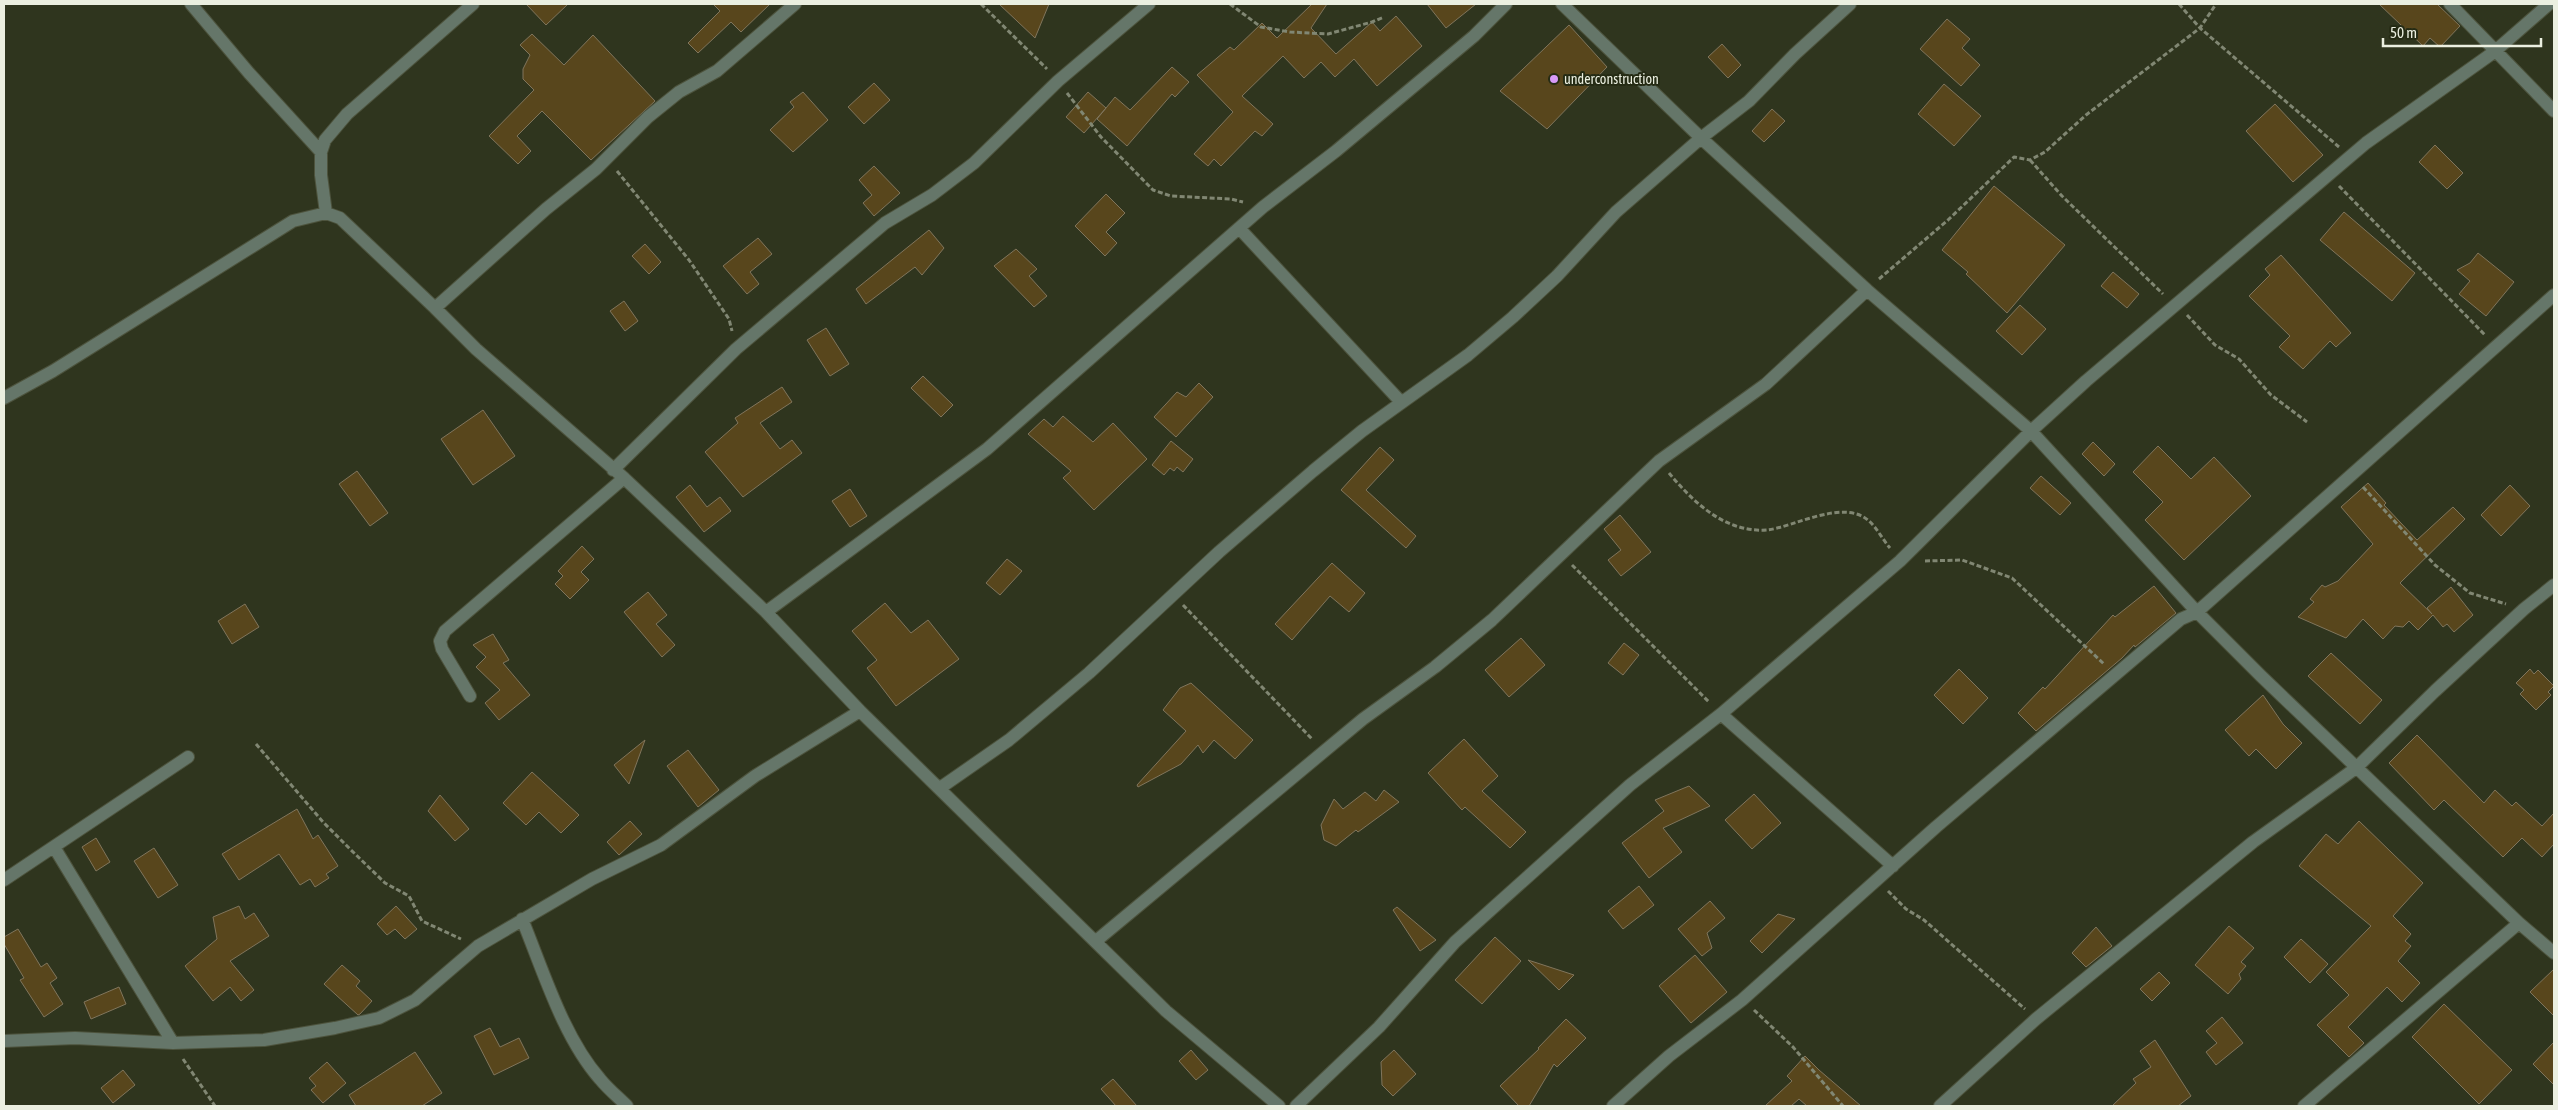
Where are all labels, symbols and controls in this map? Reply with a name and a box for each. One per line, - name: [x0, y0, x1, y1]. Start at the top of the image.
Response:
- scale bar: [2383, 15, 2540, 47]
- text: 50 m: [2390, 24, 2417, 41]
- place label: underconstruction: [1564, 71, 1659, 87]
- marker: underconstruction: [1548, 73, 1560, 85]

